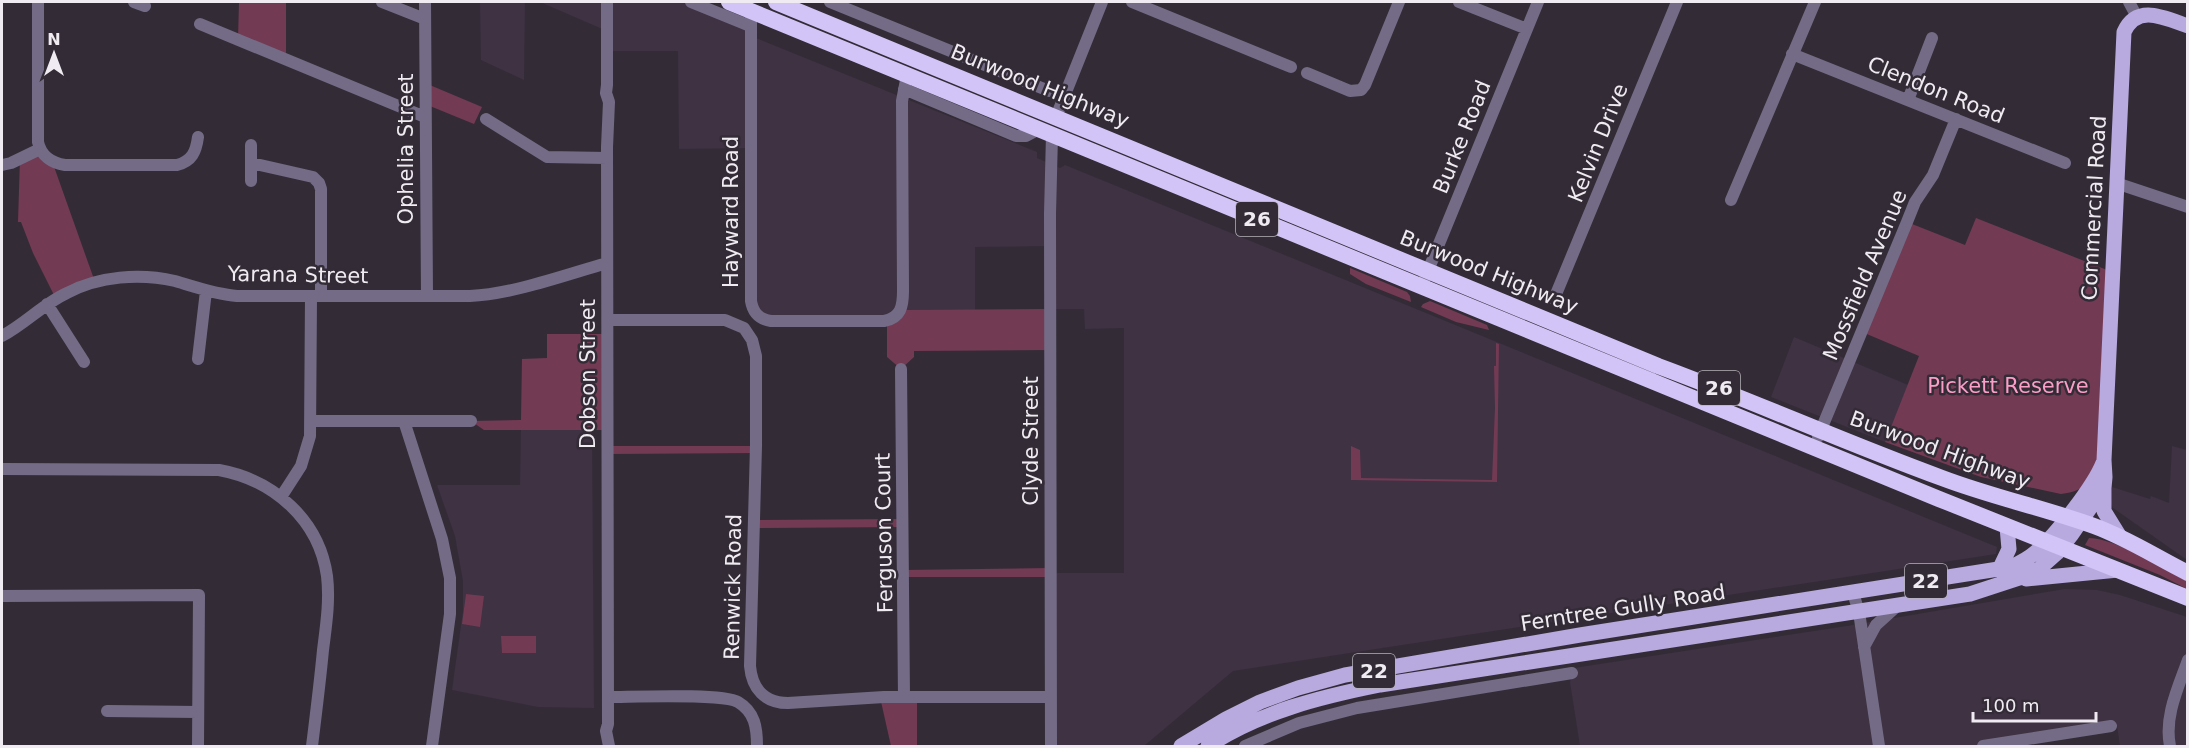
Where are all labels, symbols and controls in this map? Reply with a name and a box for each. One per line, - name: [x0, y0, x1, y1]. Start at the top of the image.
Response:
- north arrow: [24, 24, 84, 84]
- text: N: [47, 30, 61, 49]
- street label: Burwood Highway: [947, 39, 1133, 133]
- street label: Clendon Road: [1864, 52, 2008, 128]
- street label: Ophelia Street: [394, 73, 418, 225]
- street label: Burke Road: [1428, 77, 1496, 197]
- street label: Kelvin Drive: [1563, 80, 1633, 206]
- street label: Commercial Road: [2077, 115, 2111, 301]
- street label: Hayward Road: [719, 136, 743, 288]
- street label: Mossfield Avenue: [1818, 186, 1912, 364]
- road number: 26: [1236, 202, 1278, 236]
- street label: Burwood Highway: [1396, 225, 1582, 319]
- street label: Yarana Street: [226, 262, 369, 288]
- street label: Dobson Street: [576, 299, 600, 449]
- road number: 26: [1698, 371, 1740, 405]
- park label: Pickett Reserve: [1927, 374, 2089, 398]
- street label: Clyde Street: [1019, 376, 1043, 506]
- street label: Burwood Highway: [1847, 406, 2033, 494]
- street label: Ferguson Court: [871, 453, 897, 613]
- street label: Renwick Road: [720, 514, 746, 660]
- road number: 22: [1905, 564, 1947, 598]
- street label: Ferntree Gully Road: [1519, 580, 1727, 636]
- road number: 22: [1353, 654, 1395, 688]
- scale bar: [1973, 685, 2096, 723]
- text: 100 m: [1982, 695, 2040, 716]

